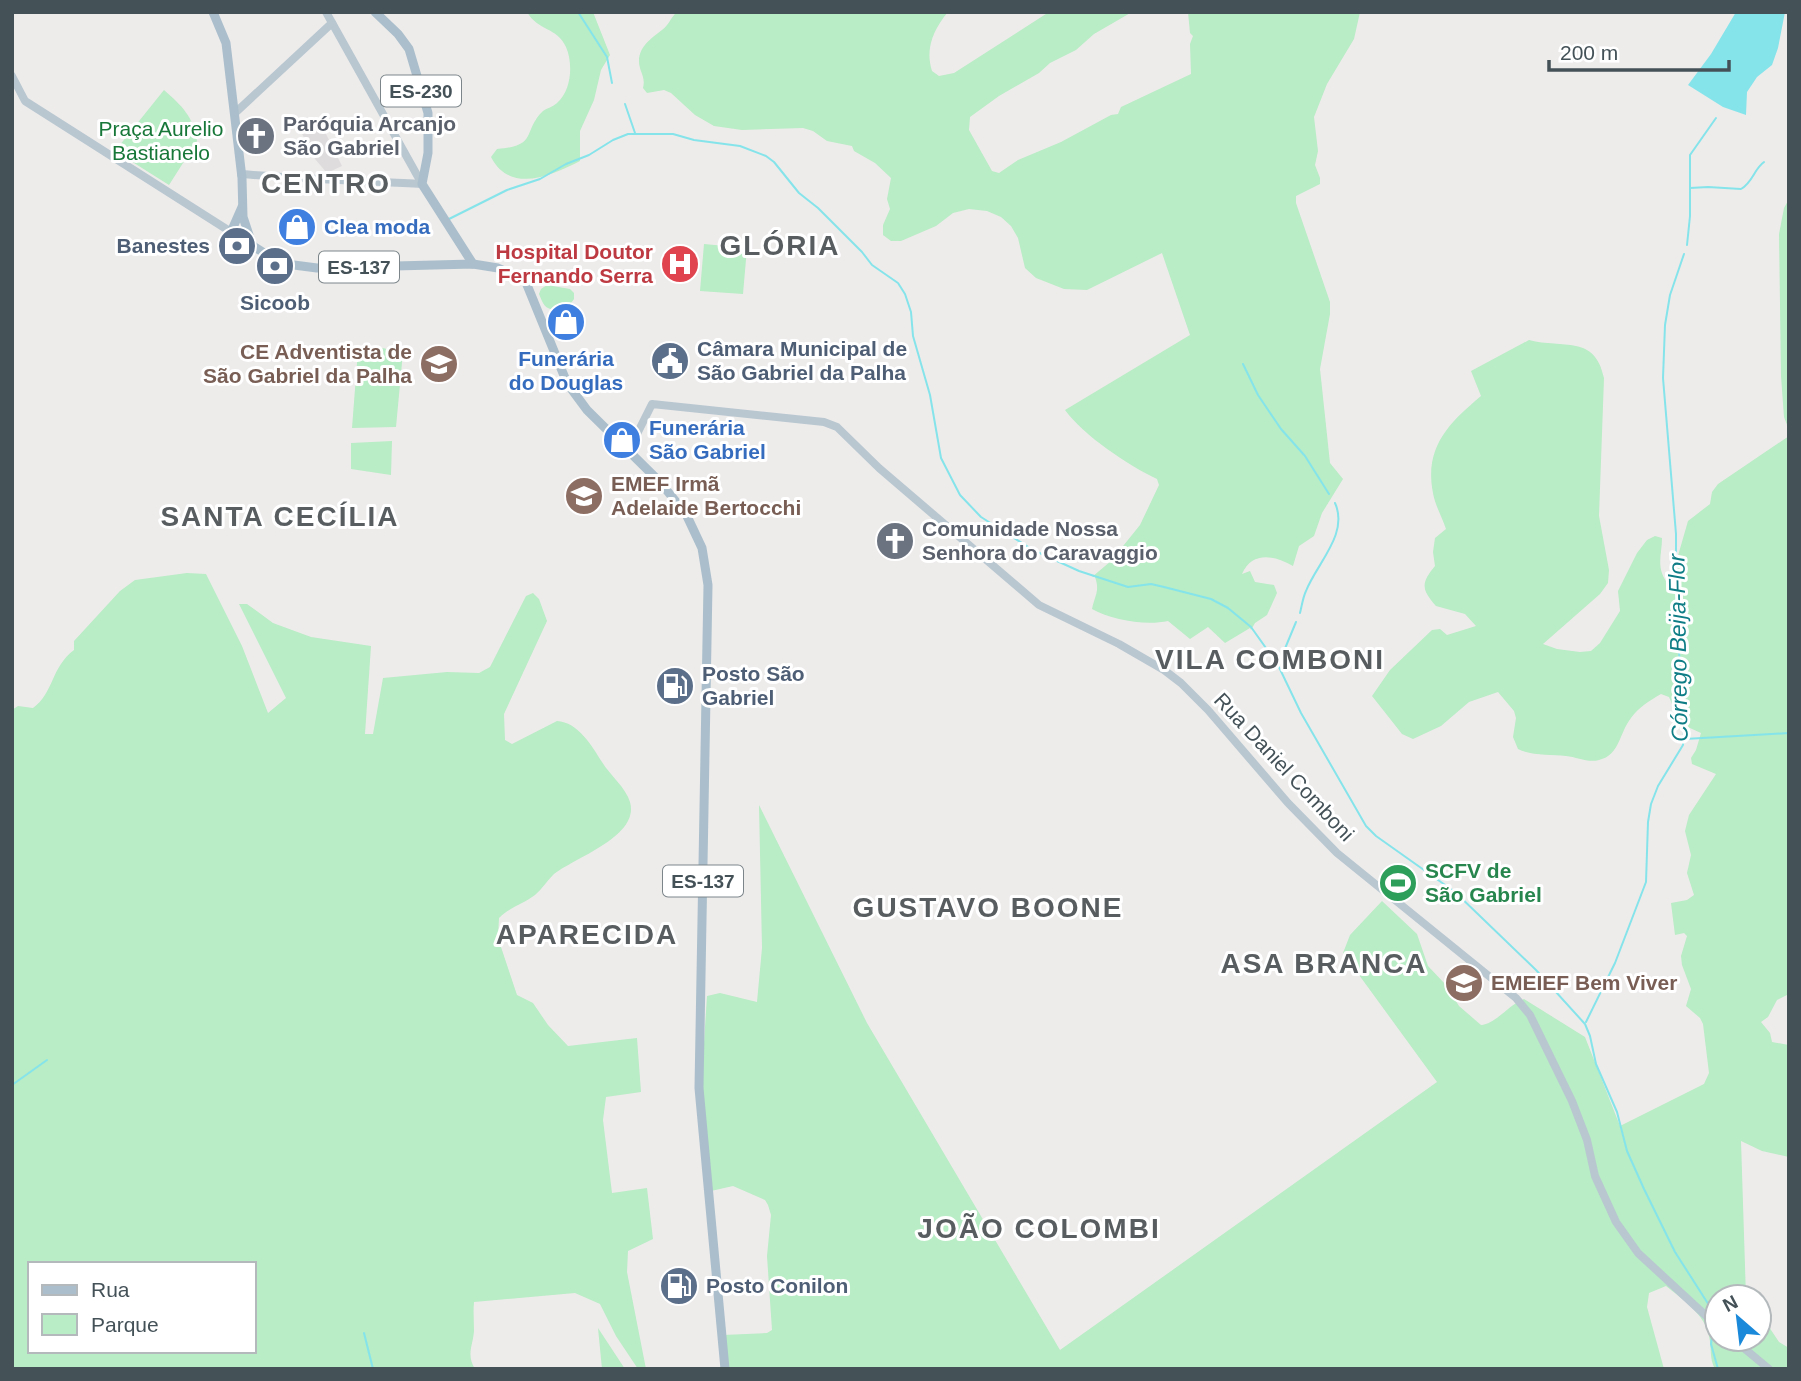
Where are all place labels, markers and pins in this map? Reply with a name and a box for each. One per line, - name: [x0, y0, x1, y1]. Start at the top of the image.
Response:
- place label: Paróquia Arcanjo São Gabriel: [283, 112, 456, 159]
- church icon: Paróquia Arcanjo São Gabriel: [235, 115, 277, 157]
- shop icon: Clea moda: [276, 206, 318, 248]
- place label: Clea moda: [324, 215, 431, 238]
- bank icon: Banestes: [216, 225, 258, 267]
- place label: Banestes: [117, 234, 210, 257]
- place label: Hospital Doutor Fernando Serra: [496, 240, 653, 287]
- hospital icon: Hospital Doutor Fernando Serra: [659, 243, 701, 285]
- bank icon: Sicoob: [254, 245, 296, 287]
- place label: Sicoob: [240, 291, 310, 314]
- shop icon: Funerária do Douglas: [545, 301, 587, 343]
- place label: Câmara Municipal de São Gabriel da Palha: [697, 337, 907, 384]
- place label: CE Adventista de São Gabriel da Palha: [203, 340, 412, 387]
- public building icon: Câmara Municipal de São Gabriel da Palha: [649, 340, 691, 382]
- school or university icon: CE Adventista de São Gabriel da Palha: [418, 343, 460, 385]
- place label: Funerária do Douglas: [509, 347, 623, 394]
- place label: Funerária São Gabriel: [649, 416, 766, 463]
- shop icon: Funerária São Gabriel: [601, 419, 643, 461]
- place label: EMEF Irmã Adelaide Bertocchi: [611, 472, 801, 519]
- school or university icon: EMEF Irmã Adelaide Bertocchi: [563, 475, 605, 517]
- place label: Comunidade Nossa Senhora do Caravaggio: [922, 517, 1158, 564]
- church icon: Comunidade Nossa Senhora do Caravaggio: [874, 520, 916, 562]
- place label: Posto São Gabriel: [702, 662, 805, 709]
- fuel station icon: Posto São Gabriel: [654, 665, 696, 707]
- place label: SCFV de São Gabriel: [1425, 859, 1542, 906]
- sports icon: SCFV de São Gabriel: [1377, 862, 1419, 904]
- school or university icon: EMEIEF Bem Viver: [1443, 962, 1485, 1004]
- place label: EMEIEF Bem Viver: [1491, 971, 1677, 994]
- fuel station icon: Posto Conilon: [658, 1265, 700, 1307]
- place label: Posto Conilon: [706, 1274, 848, 1297]

